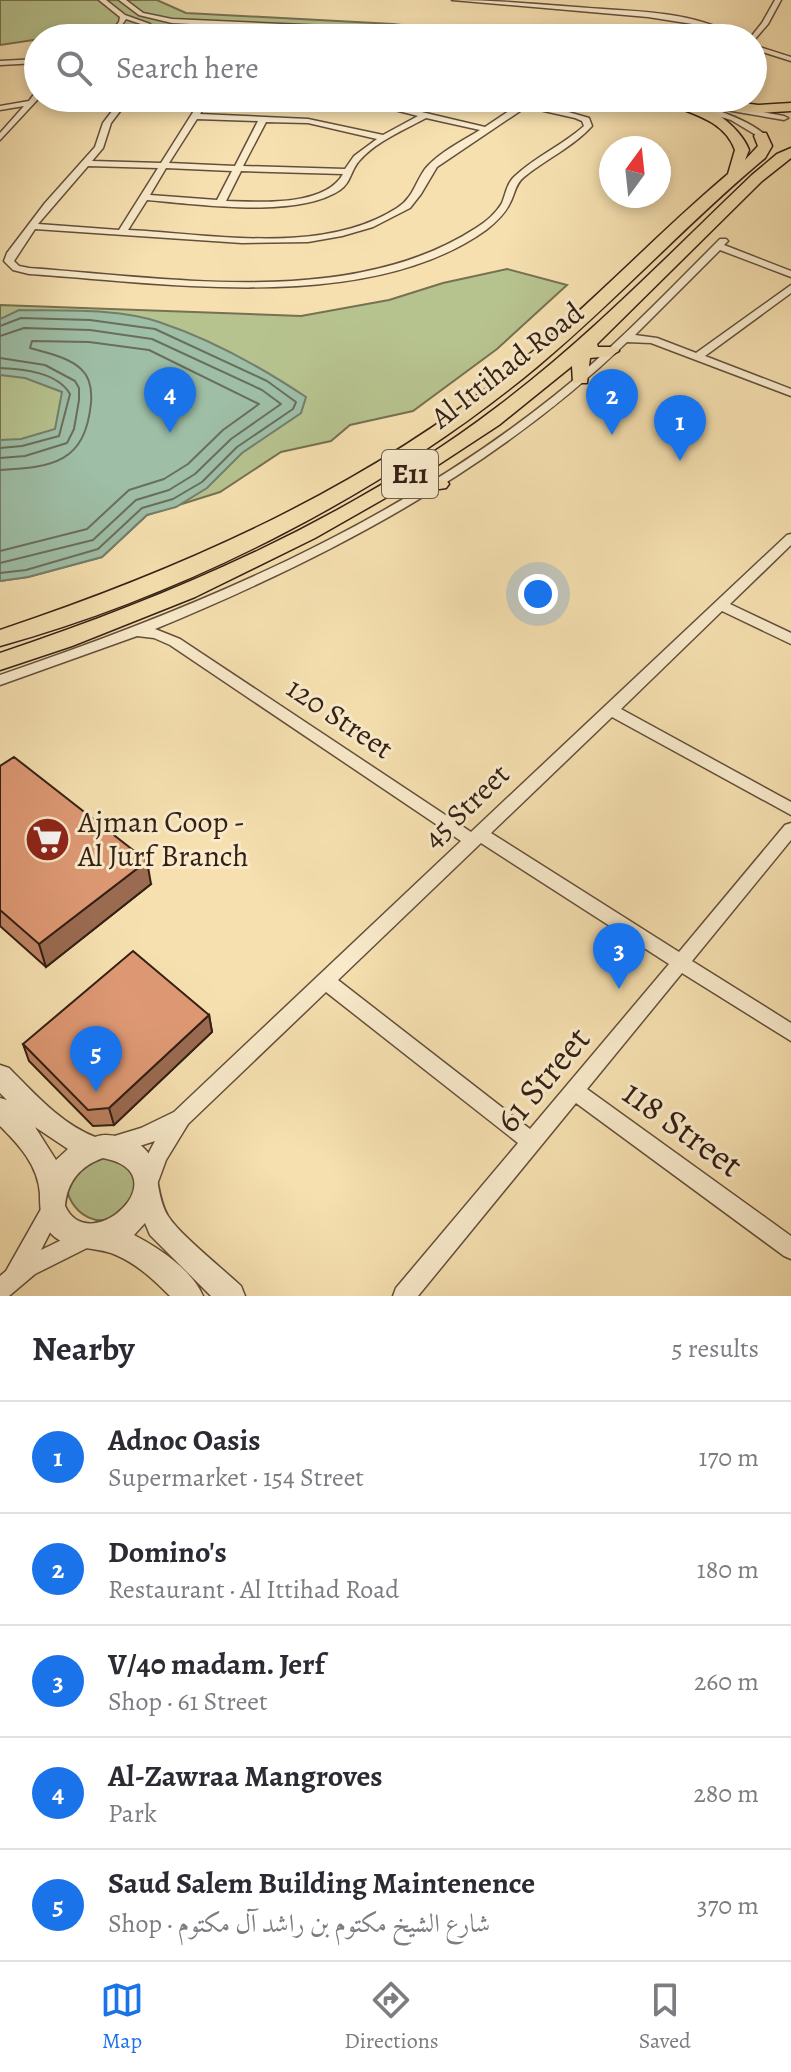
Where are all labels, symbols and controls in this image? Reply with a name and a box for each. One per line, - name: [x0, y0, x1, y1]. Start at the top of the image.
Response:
- search box: [24, 24, 767, 112]
- icon: search: [52, 46, 96, 90]
- text: Search here: [116, 48, 259, 88]
- north arrow: [599, 136, 671, 208]
- street label: Al Ittihad Road: [421, 292, 592, 438]
- pin: 4: [144, 367, 196, 433]
- pin: 2: [586, 369, 638, 435]
- pin: 1: [654, 395, 706, 461]
- road number: E11: [382, 450, 438, 498]
- your location: [518, 574, 558, 614]
- street label: 120 Street: [279, 668, 401, 768]
- street label: 45 Street: [414, 755, 518, 857]
- place label: Ajman Coop - Al Jurf Branch: [77, 802, 249, 876]
- supermarket icon: Ajman Coop - Al Jurf Branch: [23, 815, 71, 863]
- pin: 3: [593, 923, 645, 989]
- street label: 61 Street: [483, 1015, 601, 1142]
- pin: 5: [70, 1026, 122, 1092]
- street label: 118 Street: [613, 1068, 753, 1188]
- text: Nearby: [32, 1325, 135, 1372]
- text: 5 results: [671, 1331, 759, 1366]
- text: Adnoc Oasis: [108, 1420, 261, 1460]
- text: 1: [53, 1440, 63, 1475]
- text: 170 m: [699, 1440, 759, 1475]
- text: Supermarket · 154 Street: [108, 1460, 364, 1495]
- text: Domino's: [108, 1532, 227, 1572]
- text: 2: [52, 1552, 64, 1587]
- text: 180 m: [697, 1552, 759, 1587]
- text: Restaurant · Al Ittihad Road: [108, 1572, 399, 1607]
- text: V/40 madam. Jerf: [108, 1644, 325, 1684]
- text: 3: [52, 1664, 64, 1699]
- text: 260 m: [694, 1664, 759, 1699]
- text: Shop · 61 Street: [108, 1684, 268, 1719]
- text: Al-Zawraa Mangroves: [108, 1756, 383, 1796]
- text: 4: [52, 1776, 64, 1811]
- text: 280 m: [693, 1776, 759, 1811]
- text: Park: [108, 1796, 157, 1831]
- text: Saud Salem Building Maintenence: [108, 1863, 535, 1903]
- text: 5: [52, 1888, 64, 1923]
- text: 370 m: [697, 1888, 759, 1923]
- text: Shop · شارع الشيخ مكتوم بن راشد آل مكتوم: [108, 1906, 490, 1941]
- tab: Map: [100, 1978, 144, 2056]
- tab: Directions: [344, 1978, 439, 2056]
- tab: Saved: [639, 1978, 691, 2056]

